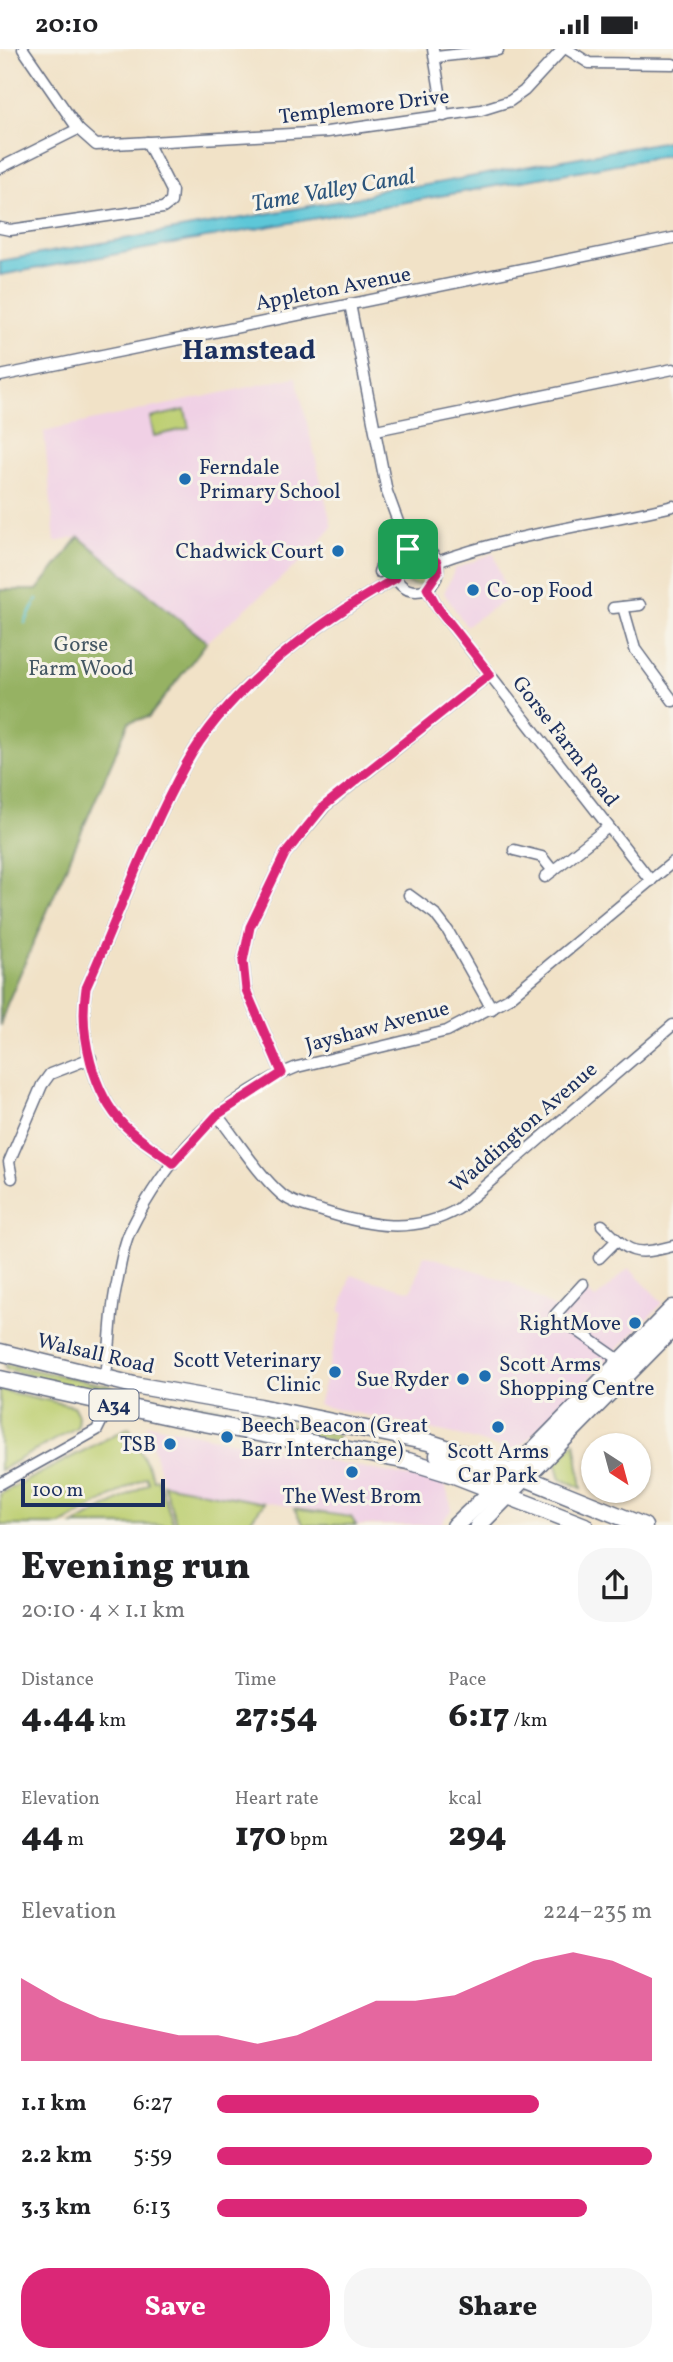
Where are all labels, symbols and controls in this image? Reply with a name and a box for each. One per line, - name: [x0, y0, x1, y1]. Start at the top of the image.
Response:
- text: 20:10: [35, 7, 98, 43]
- street label: Templemore Drive: [277, 83, 451, 132]
- water label: Tame Valley Canal: [249, 161, 418, 221]
- street label: Appleton Avenue: [253, 260, 414, 319]
- district label: Hamstead: [182, 332, 316, 371]
- place label: Ferndale Primary School: [199, 454, 340, 507]
- marker: Ferndale Primary School: [177, 471, 193, 487]
- pin: [378, 519, 438, 579]
- icon: arrive: [389, 530, 427, 568]
- place label: Chadwick Court: [175, 538, 324, 567]
- marker: Chadwick Court: [330, 543, 346, 559]
- place label: Co-op Food: [487, 577, 593, 606]
- marker: Co-op Food: [465, 582, 481, 598]
- park label: Gorse Farm Wood: [28, 631, 134, 684]
- street label: Gorse Farm Road: [505, 670, 625, 813]
- street label: Jayshaw Avenue: [302, 994, 453, 1061]
- street label: Waddington Avenue: [444, 1056, 604, 1200]
- place label: RightMove: [519, 1310, 621, 1339]
- marker: RightMove: [627, 1315, 643, 1331]
- street label: Walsall Road: [34, 1327, 157, 1382]
- place label: Scott Veterinary Clinic: [173, 1347, 322, 1400]
- place label: Scott Arms Shopping Centre: [499, 1351, 655, 1404]
- marker: Scott Veterinary Clinic: [327, 1364, 343, 1380]
- place label: Sue Ryder: [356, 1366, 449, 1395]
- marker: Scott Arms Shopping Centre: [477, 1368, 493, 1384]
- marker: Sue Ryder: [455, 1371, 471, 1387]
- road number: A34: [90, 1389, 138, 1421]
- place label: Beech Beacon (Great Barr Interchange): [241, 1412, 428, 1465]
- marker: Scott Arms Car Park: [490, 1419, 506, 1435]
- marker: Beech Beacon (Great Barr Interchange): [219, 1429, 235, 1445]
- place label: TSB: [120, 1431, 156, 1460]
- north arrow: [581, 1433, 651, 1503]
- map controls: [581, 1433, 651, 1503]
- marker: TSB: [162, 1436, 178, 1452]
- place label: Scott Arms Car Park: [447, 1438, 549, 1491]
- marker: The West Brom: [344, 1464, 360, 1480]
- scale bar: [21, 1477, 164, 1508]
- text: 100 m: [32, 1478, 83, 1504]
- place label: The West Brom: [282, 1483, 422, 1512]
- text: Evening run: [21, 1542, 251, 1595]
- button: share: [578, 1548, 652, 1622]
- text: 20:10 · 4 × 1.1 km: [21, 1595, 185, 1627]
- text: Distance: [21, 1667, 94, 1693]
- text: Time: [235, 1667, 276, 1693]
- text: Pace: [448, 1667, 486, 1693]
- text: 4.44: [21, 1693, 95, 1741]
- text: 27:54: [235, 1693, 318, 1741]
- text: 6:17: [448, 1693, 510, 1741]
- text: km: [95, 1708, 126, 1734]
- text: /km: [510, 1708, 548, 1734]
- text: Elevation: [21, 1786, 100, 1812]
- text: Heart rate: [235, 1786, 319, 1812]
- text: kcal: [448, 1786, 482, 1812]
- text: 44: [21, 1812, 63, 1860]
- text: 170: [235, 1812, 286, 1860]
- text: 294: [448, 1812, 507, 1860]
- text: m: [63, 1827, 84, 1853]
- text: bpm: [286, 1827, 328, 1853]
- text: Elevation: [21, 1896, 117, 1928]
- text: 224–235 m: [543, 1896, 652, 1928]
- text: 1.1 km: [21, 2088, 87, 2120]
- text: 6:27: [133, 2088, 173, 2120]
- text: 2.2 km: [21, 2140, 92, 2172]
- text: 5:59: [133, 2140, 172, 2172]
- text: 3.3 km: [21, 2192, 91, 2224]
- text: 6:13: [133, 2192, 171, 2224]
- button: Save: [21, 2268, 330, 2348]
- button: Share: [344, 2268, 652, 2348]

